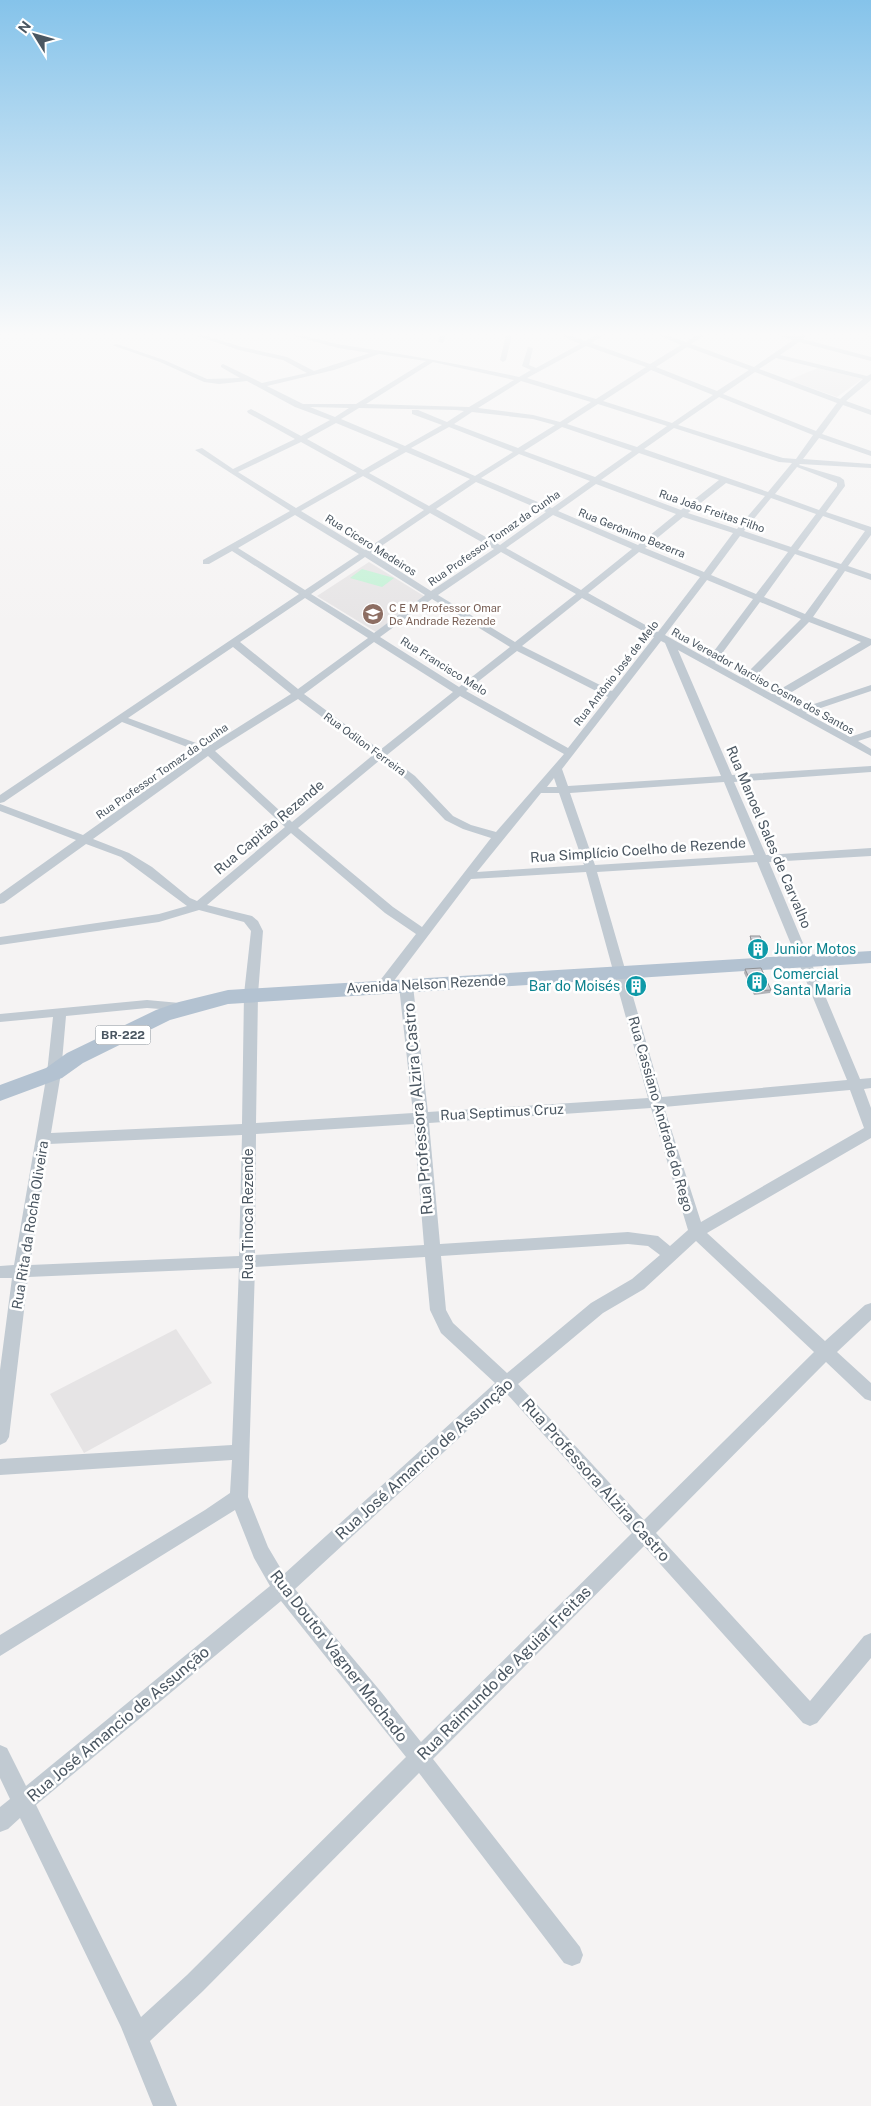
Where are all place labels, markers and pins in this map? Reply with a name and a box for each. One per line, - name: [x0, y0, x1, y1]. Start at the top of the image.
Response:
- school or university icon: C E M Professor Omar De Andrade Rezende: [361, 602, 385, 626]
- place label: C E M Professor Omar De Andrade Rezende: [389, 602, 501, 627]
- building icon: Junior Motos: [746, 937, 770, 961]
- place label: Junior Motos: [774, 941, 856, 957]
- place label: Comercial Santa Maria: [773, 966, 851, 998]
- building icon: Comercial Santa Maria: [745, 970, 769, 994]
- building icon: Bar do Moisés: [624, 974, 648, 998]
- place label: Bar do Moisés: [529, 978, 620, 994]

